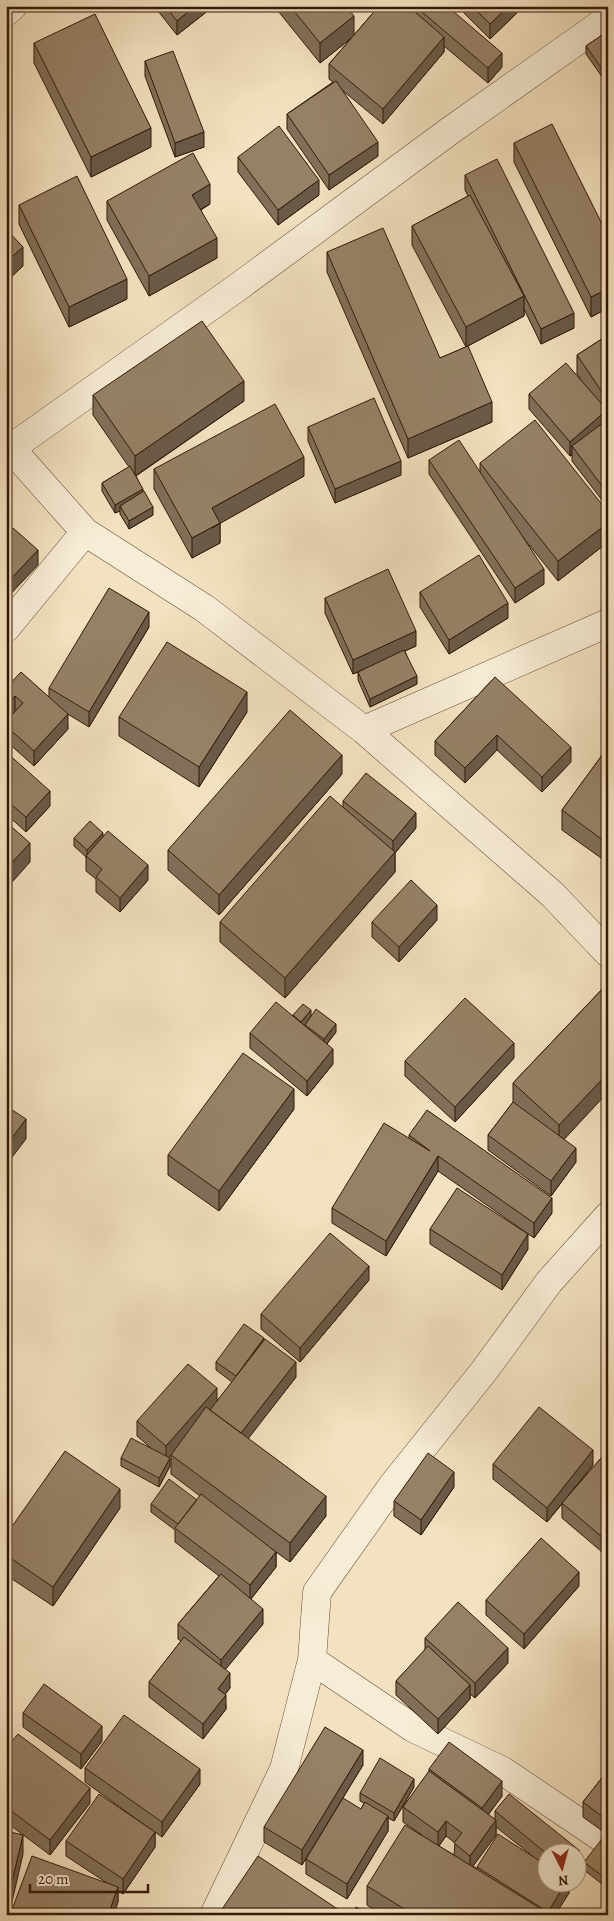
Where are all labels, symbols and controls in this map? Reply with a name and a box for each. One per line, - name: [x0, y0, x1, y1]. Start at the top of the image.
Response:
- north arrow: [536, 1844, 586, 1894]
- scale bar: [30, 1861, 148, 1893]
- text: 20 m: [38, 1869, 69, 1889]
- text: N: [557, 1870, 569, 1890]

